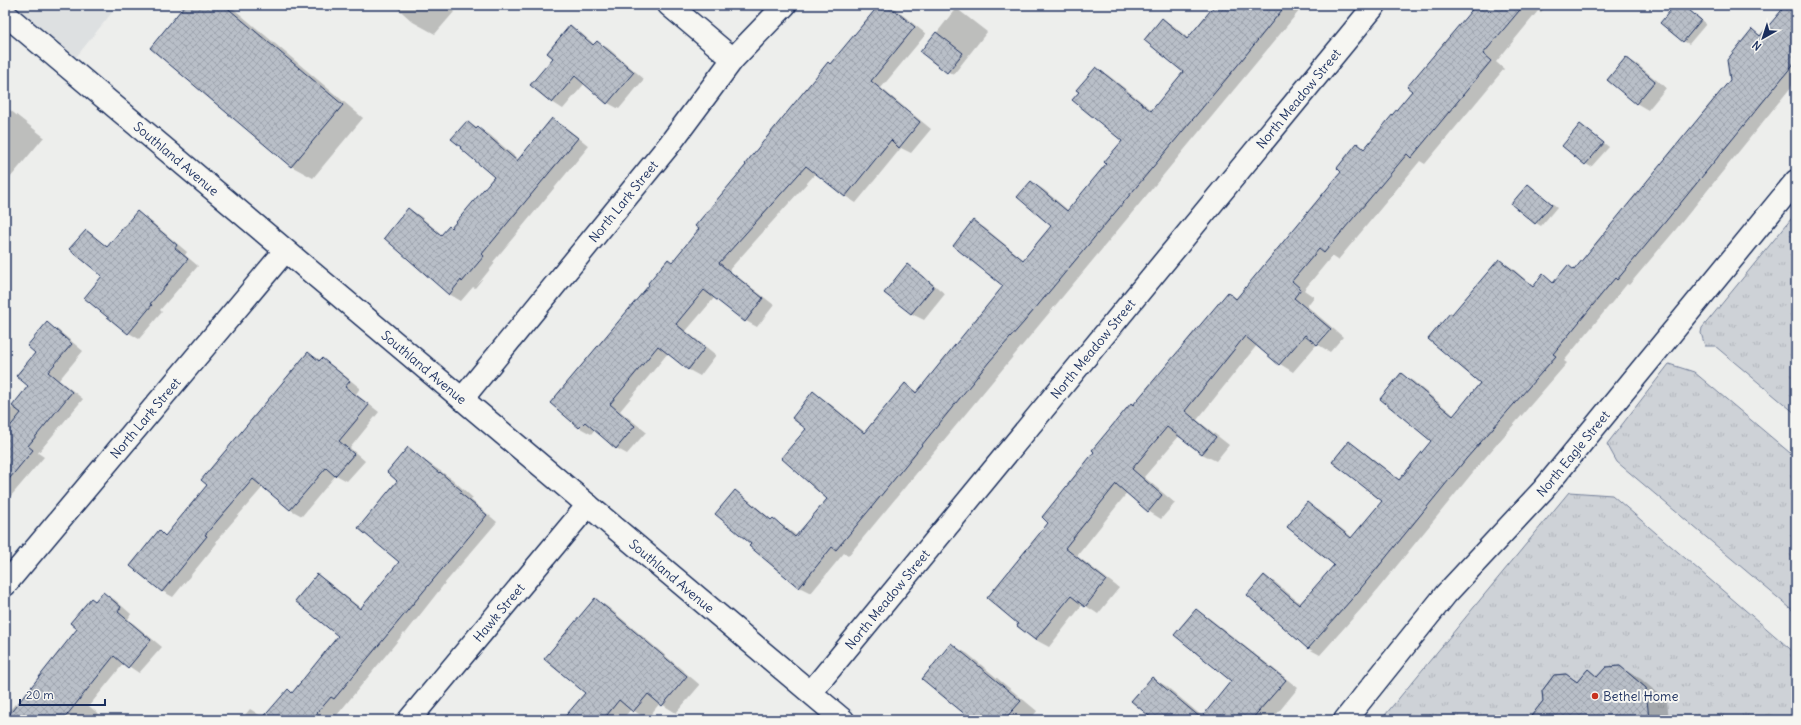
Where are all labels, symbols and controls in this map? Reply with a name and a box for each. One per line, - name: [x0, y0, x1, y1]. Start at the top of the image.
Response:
- north arrow: [1743, 18, 1783, 58]
- text: N: [1749, 38, 1764, 54]
- street label: North Meadow Street: [1253, 45, 1345, 152]
- street label: Southland Avenue: [130, 118, 222, 199]
- street label: North Lark Street: [585, 157, 662, 246]
- street label: North Meadow Street: [1047, 295, 1140, 403]
- street label: Southland Avenue: [378, 327, 470, 408]
- street label: North Lark Street: [107, 374, 185, 462]
- street label: North Eagle Street: [1533, 407, 1614, 500]
- street label: Southland Avenue: [625, 535, 718, 617]
- street label: North Meadow Street: [841, 546, 934, 653]
- street label: Hawk Street: [470, 579, 529, 646]
- scale bar: [20, 681, 105, 707]
- text: 20 m: [26, 687, 54, 702]
- place label: Bethel Home: [1603, 688, 1678, 705]
- marker: Bethel Home: [1590, 691, 1600, 701]

